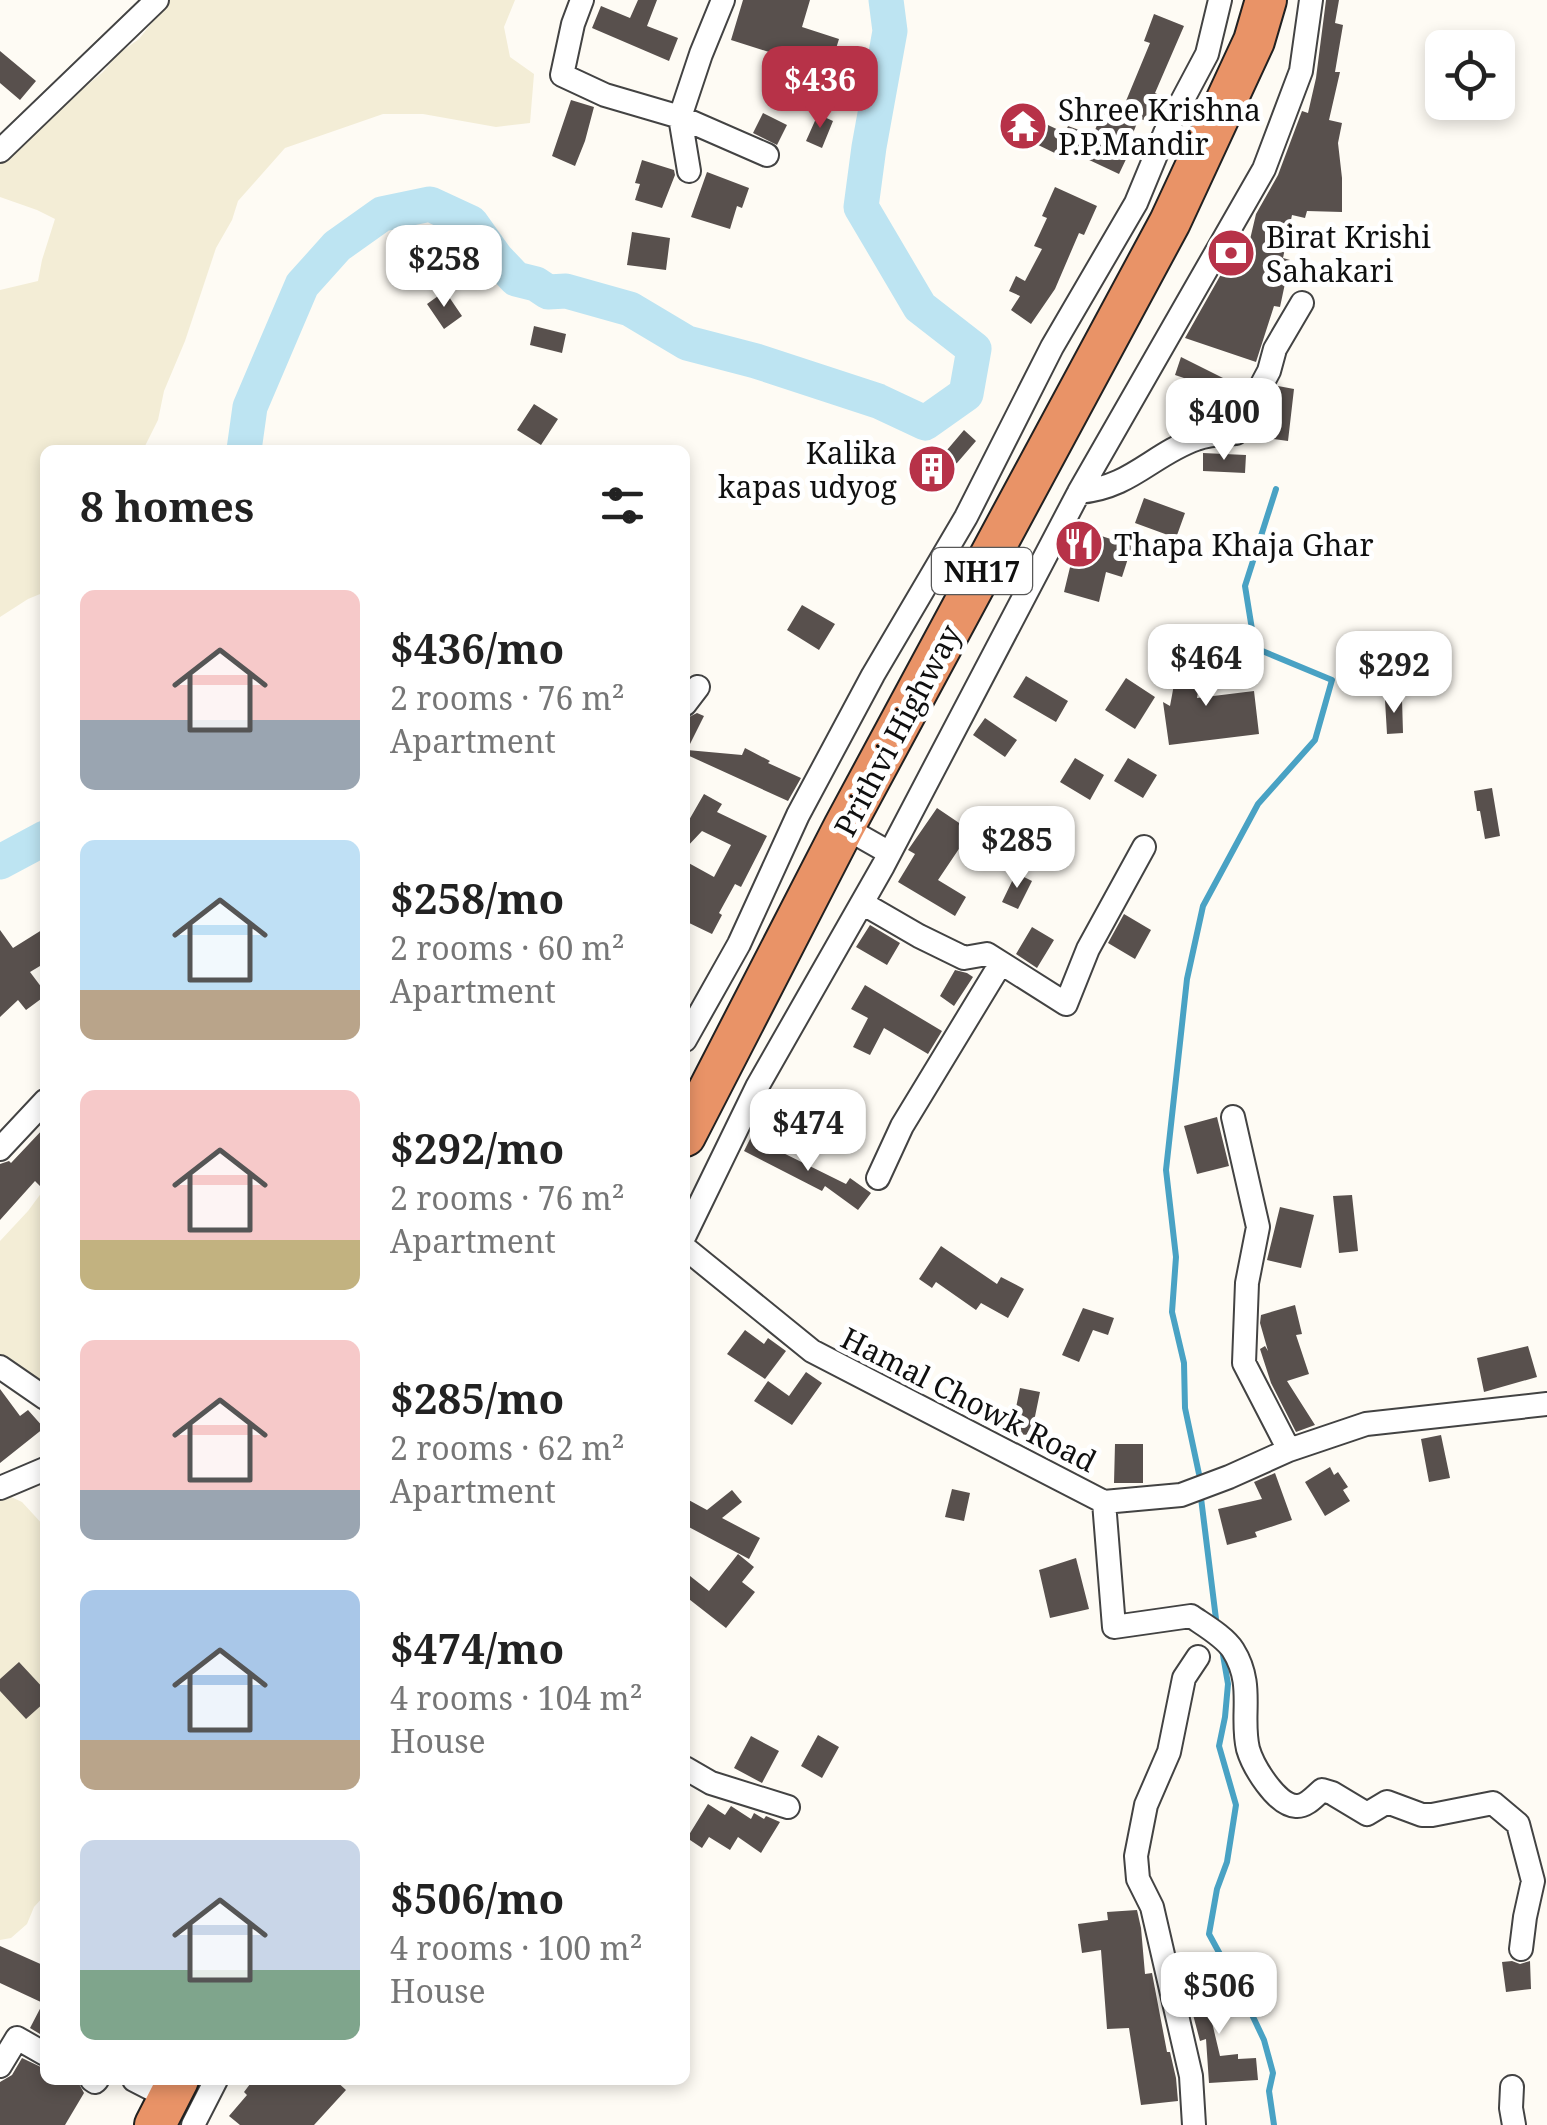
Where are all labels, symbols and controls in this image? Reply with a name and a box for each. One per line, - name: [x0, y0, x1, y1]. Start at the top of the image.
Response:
- map controls: [1425, 30, 1515, 120]
- button: locate: [1425, 30, 1515, 120]
- pin: $436: [761, 46, 879, 131]
- text: $436: [784, 57, 856, 100]
- place label: Shree Krishna P.P.Mandir: [1058, 89, 1261, 164]
- temple icon: Shree Krishna P.P.Mandir: [997, 100, 1049, 152]
- place label: Birat Krishi Sahakari: [1266, 216, 1431, 291]
- pin: $258: [385, 225, 503, 310]
- bank icon: Birat Krishi Sahakari: [1205, 227, 1257, 279]
- text: $258: [408, 236, 480, 279]
- pin: $400: [1165, 378, 1283, 463]
- text: $400: [1188, 389, 1260, 432]
- place label: Kalika kapas udyog: [718, 432, 897, 507]
- building icon: Kalika kapas udyog: [906, 443, 958, 495]
- text: 8 homes: [80, 477, 254, 534]
- icon: filters: [595, 478, 650, 533]
- restaurant icon: Thapa Khaja Ghar: [1053, 518, 1105, 570]
- place label: Thapa Khaja Ghar: [1114, 524, 1374, 565]
- road number: NH17: [932, 548, 1032, 594]
- street label: Prithvi Highway: [824, 617, 970, 843]
- text: $436/mo: [390, 619, 564, 676]
- pin: $464: [1147, 624, 1265, 709]
- icon: home: [160, 630, 280, 750]
- pin: $292: [1335, 631, 1453, 716]
- text: $464: [1170, 635, 1242, 678]
- text: $292: [1358, 642, 1430, 685]
- text: 2 rooms · 76 m²: [390, 676, 625, 719]
- text: Apartment: [390, 719, 556, 762]
- pin: $285: [958, 806, 1076, 891]
- text: $285: [981, 817, 1053, 860]
- text: $258/mo: [390, 869, 564, 926]
- icon: home: [160, 880, 280, 1000]
- text: 2 rooms · 60 m²: [390, 926, 625, 969]
- text: Apartment: [390, 969, 556, 1012]
- pin: $474: [749, 1089, 867, 1174]
- text: $474: [772, 1100, 844, 1143]
- text: $292/mo: [390, 1119, 564, 1176]
- icon: home: [160, 1130, 280, 1250]
- text: 2 rooms · 76 m²: [390, 1176, 625, 1219]
- text: Apartment: [390, 1219, 556, 1262]
- street label: Hamal Chowk Road: [834, 1317, 1104, 1481]
- text: $285/mo: [390, 1369, 564, 1426]
- icon: home: [160, 1380, 280, 1500]
- text: 2 rooms · 62 m²: [390, 1426, 625, 1469]
- text: Apartment: [390, 1469, 556, 1512]
- text: $474/mo: [390, 1619, 564, 1676]
- icon: home: [160, 1630, 280, 1750]
- text: 4 rooms · 104 m²: [390, 1676, 643, 1719]
- text: House: [390, 1719, 486, 1762]
- text: $506/mo: [390, 1869, 564, 1926]
- icon: home: [160, 1880, 280, 2000]
- text: 4 rooms · 100 m²: [390, 1926, 643, 1969]
- pin: $506: [1160, 1952, 1278, 2037]
- text: $506: [1183, 1963, 1255, 2006]
- text: House: [390, 1969, 486, 2012]

